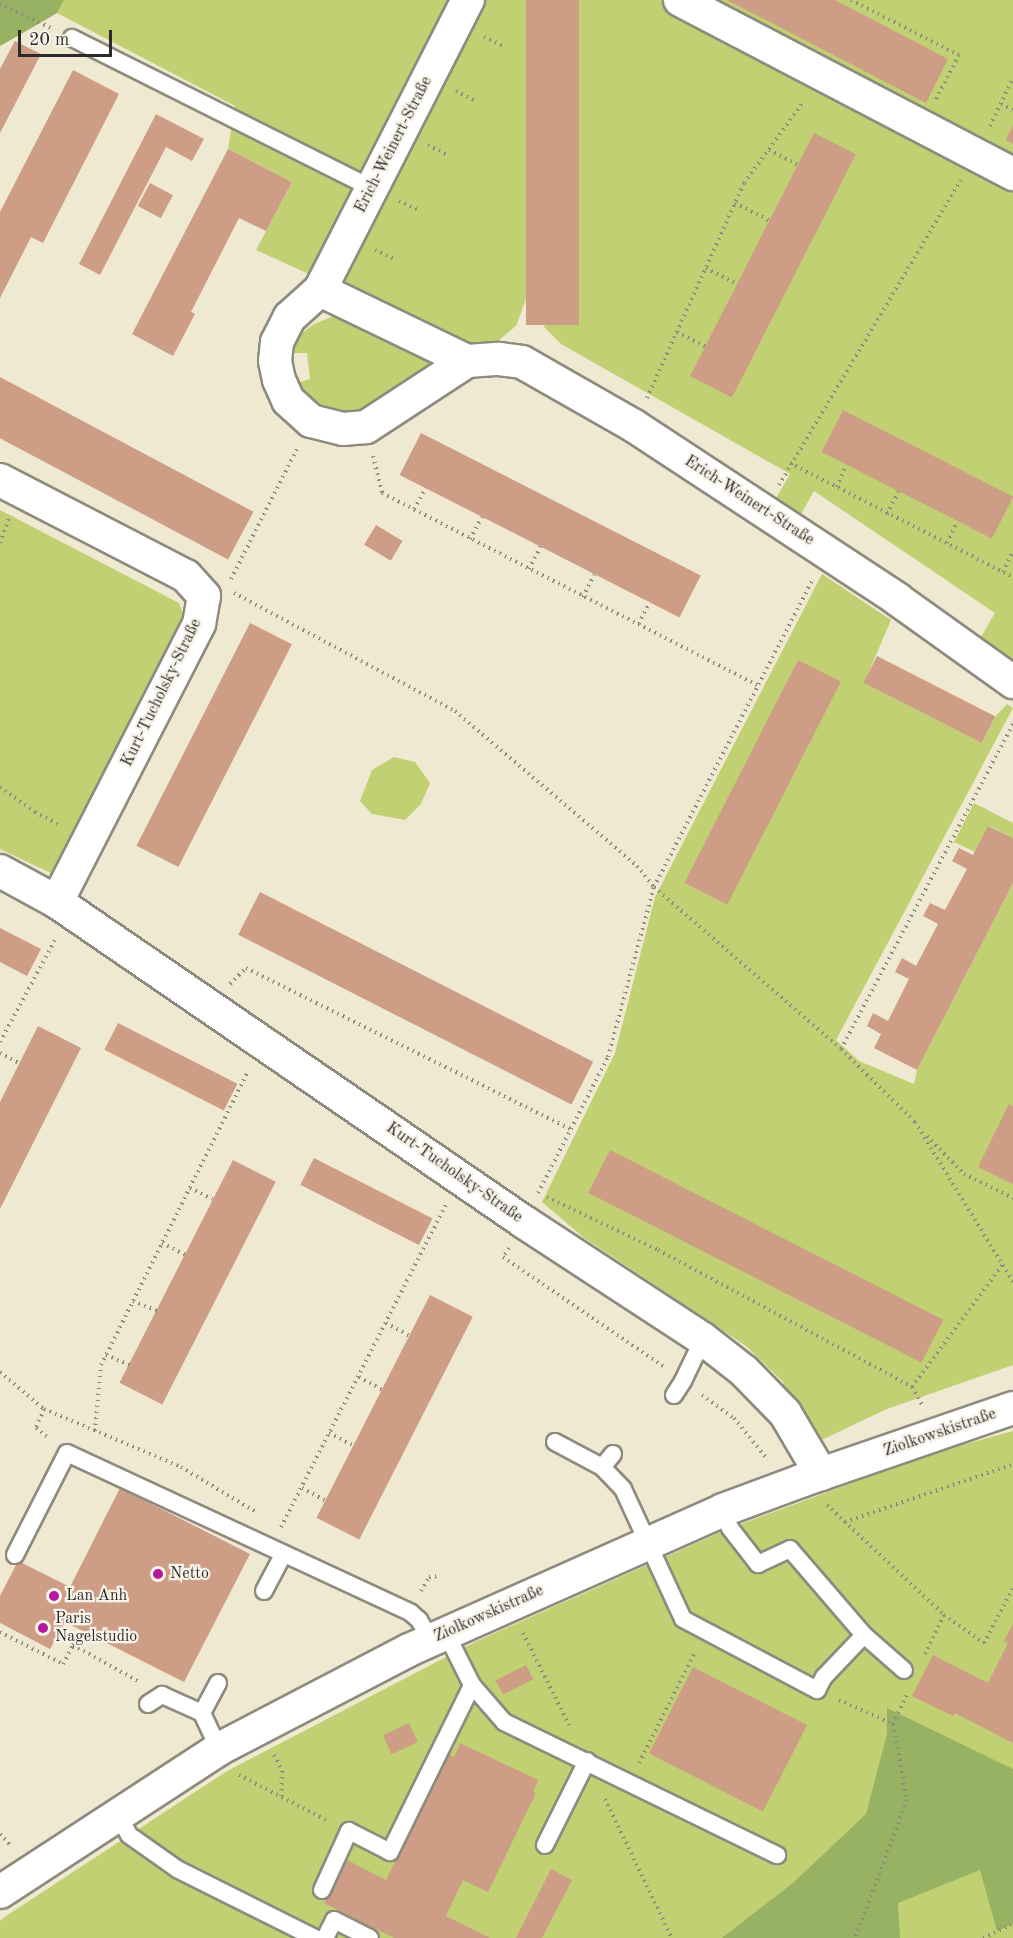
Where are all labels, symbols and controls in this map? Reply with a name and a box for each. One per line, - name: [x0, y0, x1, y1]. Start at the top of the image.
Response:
- scale bar: [21, 18, 116, 56]
- text: 20 m: [29, 31, 69, 49]
- street label: Erich-Weinert-Straße: [351, 74, 437, 216]
- street label: Erich-Weinert-Straße: [681, 452, 817, 550]
- street label: Kurt-Tucholsky-Straße: [118, 616, 206, 770]
- street label: Kurt-Tucholsky-Straße: [382, 1119, 526, 1227]
- street label: Ziolkowskistraße: [881, 1405, 999, 1461]
- place label: Netto: [170, 1564, 209, 1584]
- marker: Netto: [151, 1567, 165, 1581]
- street label: Ziolkowskistraße: [431, 1581, 547, 1647]
- place label: Lan Anh: [66, 1586, 127, 1606]
- marker: Lan Anh: [47, 1589, 61, 1603]
- place label: Paris Nagelstudio: [55, 1609, 137, 1647]
- marker: Paris Nagelstudio: [36, 1621, 50, 1635]

